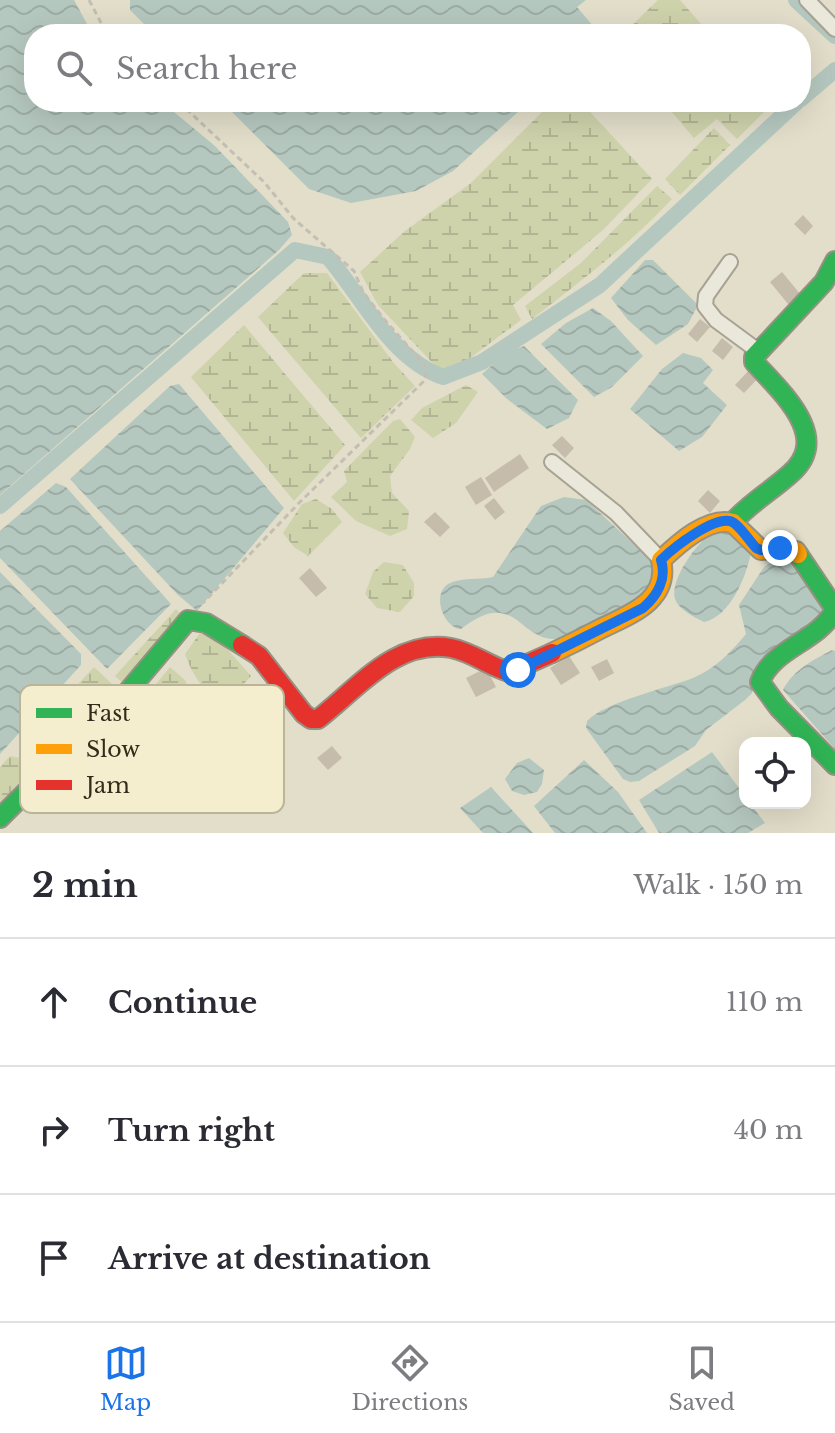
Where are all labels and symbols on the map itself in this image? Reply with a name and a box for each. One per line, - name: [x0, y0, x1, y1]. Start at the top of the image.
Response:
- route end: [762, 530, 798, 566]
- route start: [500, 652, 536, 688]
- legend: [20, 685, 284, 813]
- text: Fast: [86, 700, 131, 727]
- text: Slow: [86, 736, 140, 763]
- text: Jam: [83, 772, 130, 799]

